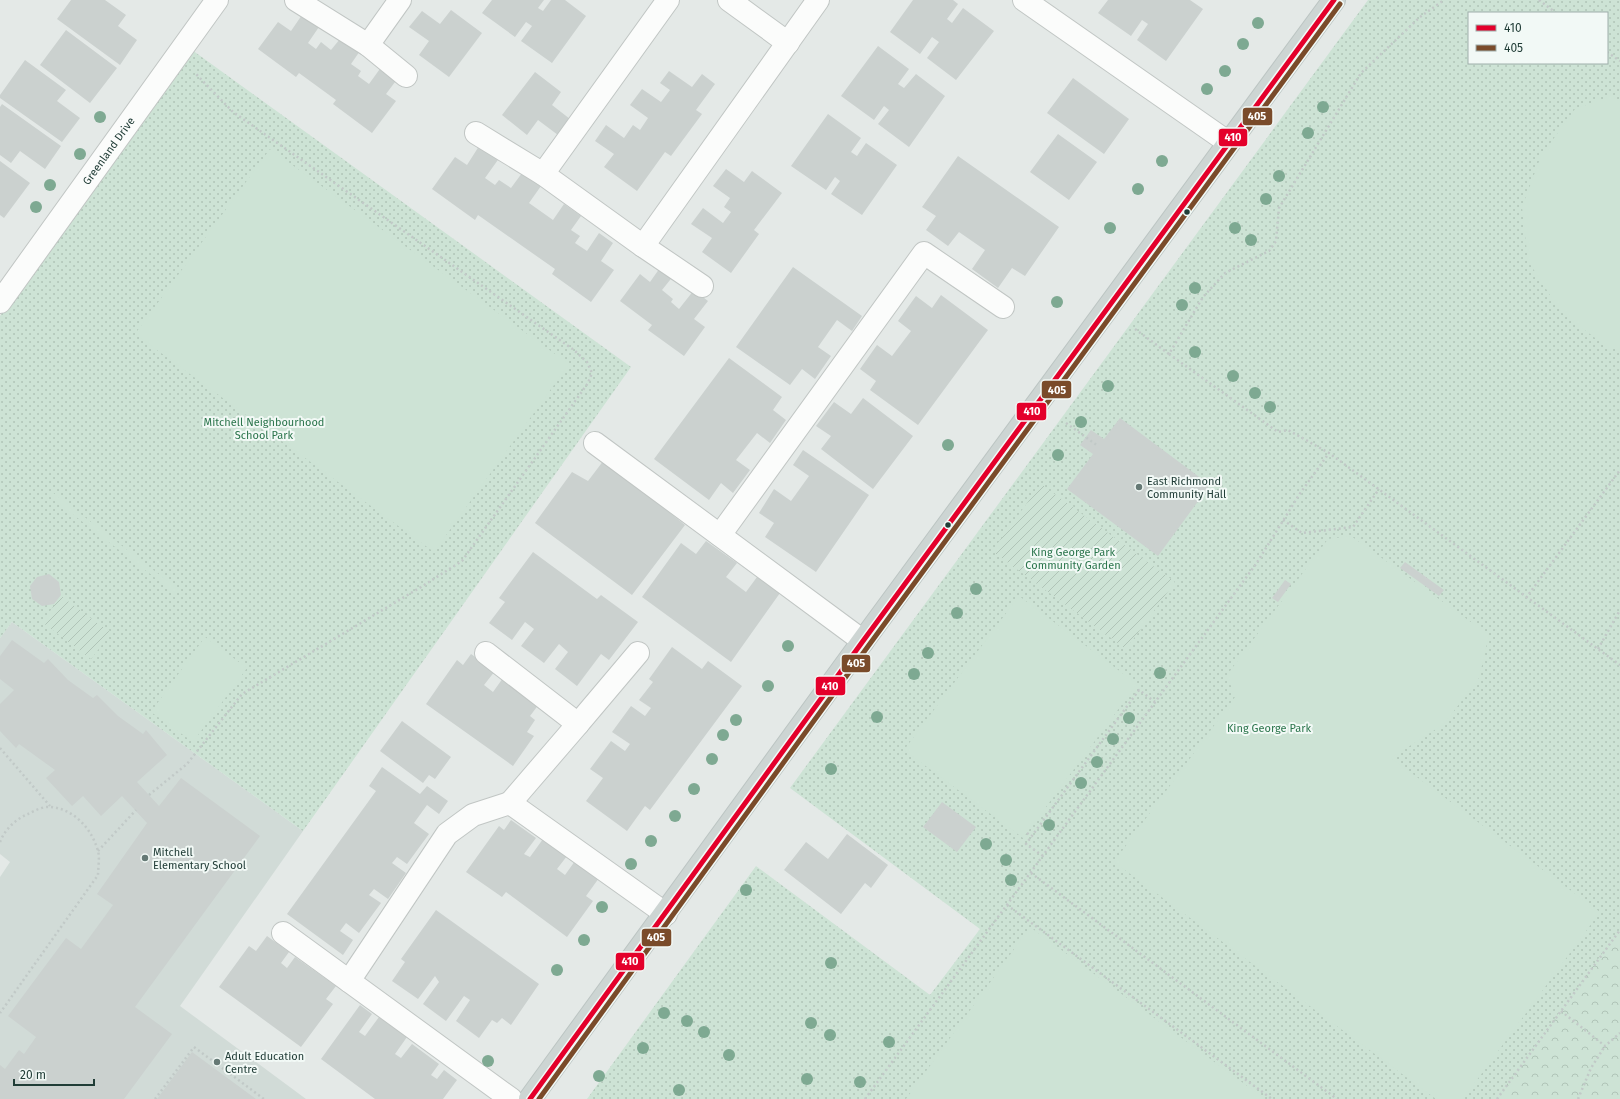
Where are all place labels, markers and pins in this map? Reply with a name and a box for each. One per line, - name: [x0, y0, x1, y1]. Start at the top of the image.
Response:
- unlabelled marker: [1182, 207, 1192, 217]
- place label: East Richmond Community Hall: [1147, 475, 1226, 501]
- marker: East Richmond Community Hall: [1134, 482, 1144, 492]
- unlabelled marker: [943, 520, 953, 530]
- place label: Mitchell Elementary School: [153, 846, 246, 872]
- marker: Mitchell Elementary School: [140, 853, 150, 863]
- place label: Adult Education Centre: [225, 1050, 304, 1076]
- marker: Adult Education Centre: [212, 1057, 222, 1067]

